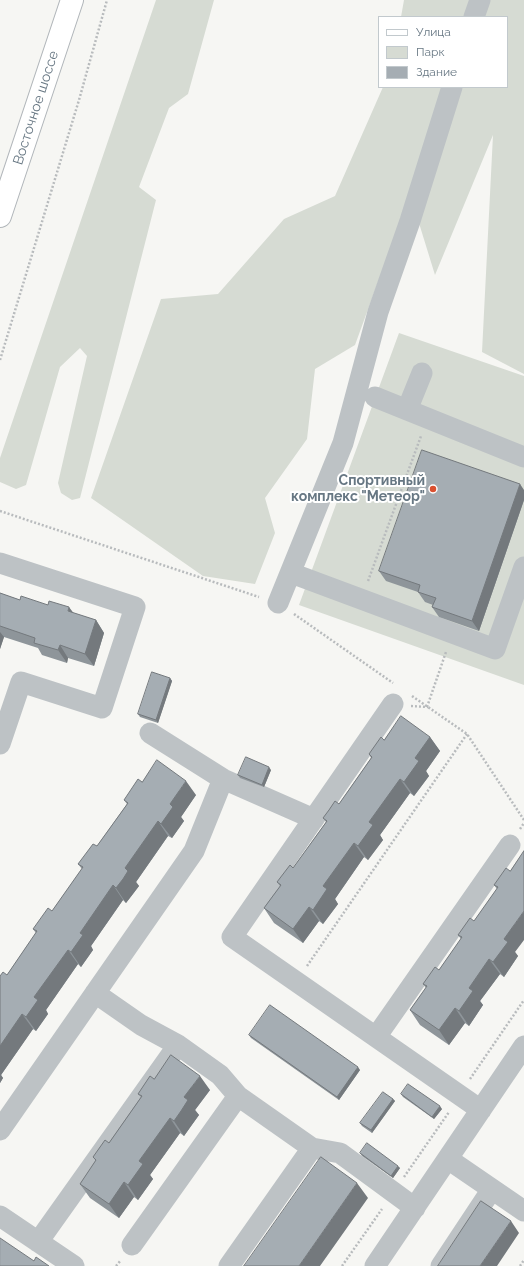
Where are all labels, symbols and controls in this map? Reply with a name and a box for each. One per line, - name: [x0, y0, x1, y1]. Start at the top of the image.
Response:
- legend: [378, 16, 508, 88]
- text: Улица: [416, 25, 451, 39]
- text: Парк: [416, 45, 445, 59]
- street label: Восточное шоссе: [10, 49, 62, 167]
- text: Здание: [416, 65, 457, 79]
- place label: Спортивный комплекс "Метеор": [291, 473, 425, 506]
- marker: Спортивный комплекс "Метеор": [428, 484, 438, 494]

